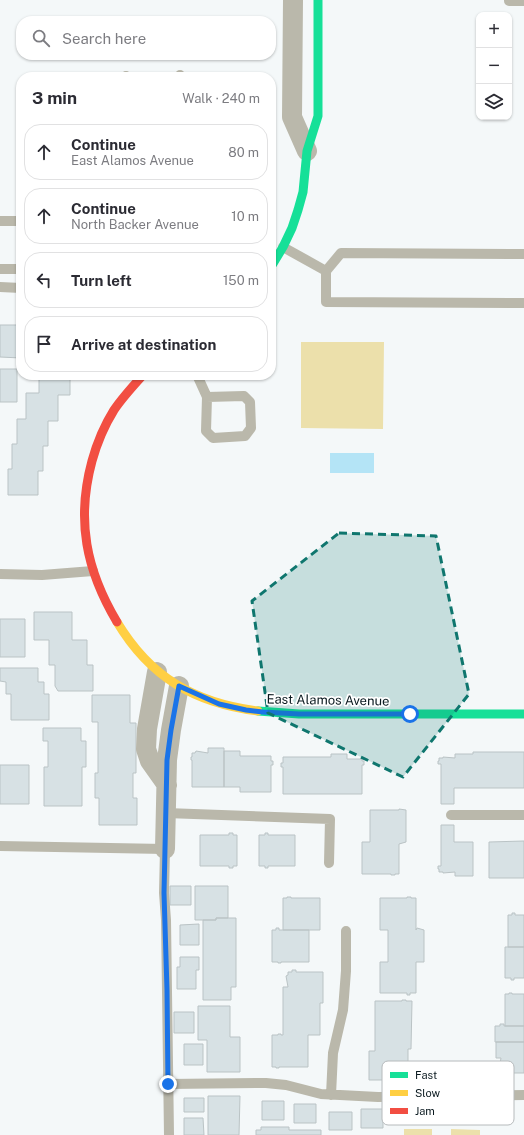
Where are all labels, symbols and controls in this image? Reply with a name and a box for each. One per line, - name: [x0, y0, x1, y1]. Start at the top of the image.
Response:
- map controls: [476, 12, 512, 120]
- button: +: [476, 12, 512, 48]
- search box: [16, 16, 276, 60]
- icon: search: [30, 27, 52, 49]
- text: Search here: [62, 30, 146, 47]
- button: −: [476, 48, 512, 84]
- button: layers: [476, 84, 512, 120]
- text: 3 min: [32, 88, 77, 108]
- text: Walk · 240 m: [182, 91, 260, 106]
- text: Continue: [71, 136, 136, 153]
- icon: ahead: [33, 141, 55, 163]
- text: 80 m: [228, 145, 259, 160]
- text: East Alamos Avenue: [71, 153, 194, 168]
- text: Continue: [71, 200, 136, 217]
- icon: ahead: [33, 205, 55, 227]
- text: 10 m: [231, 209, 259, 224]
- text: North Backer Avenue: [71, 217, 199, 232]
- icon: left: [33, 269, 55, 291]
- text: Turn left: [71, 272, 132, 289]
- text: 150 m: [223, 273, 259, 288]
- icon: arrive: [33, 333, 55, 355]
- text: Arrive at destination: [71, 336, 216, 353]
- street label: East Alamos Avenue: [266, 691, 390, 709]
- route start: [401, 705, 419, 723]
- legend: [382, 1061, 514, 1125]
- text: Fast: [415, 1069, 437, 1081]
- route end: [159, 1075, 177, 1093]
- text: Slow: [415, 1087, 441, 1099]
- text: Jam: [415, 1105, 435, 1117]

